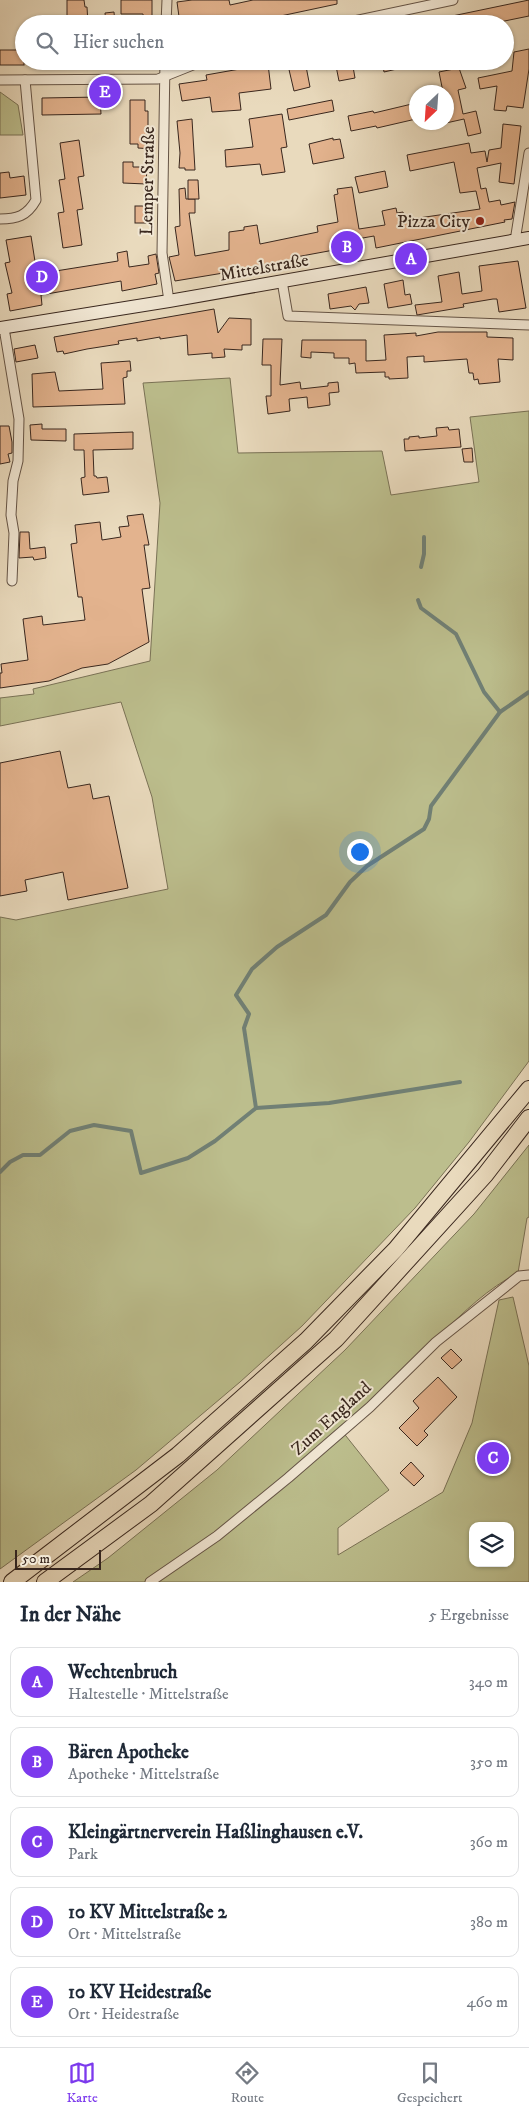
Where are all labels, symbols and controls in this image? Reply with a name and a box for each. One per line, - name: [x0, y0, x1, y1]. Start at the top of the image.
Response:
- search box: [15, 15, 514, 70]
- icon: search: [33, 29, 61, 57]
- text: Hier suchen: [73, 31, 164, 54]
- pin: E: [89, 73, 121, 111]
- north arrow: [409, 85, 454, 130]
- street label: Lemper Straße: [136, 126, 160, 236]
- place label: Pizza City: [397, 211, 470, 233]
- marker: Pizza City: [474, 215, 486, 227]
- pin: B: [331, 228, 363, 266]
- pin: A: [395, 240, 427, 278]
- street label: Mittelstraße: [218, 249, 310, 287]
- pin: D: [26, 258, 58, 296]
- your location: [347, 839, 373, 865]
- street label: Zum England: [287, 1377, 376, 1460]
- pin: C: [477, 1439, 509, 1477]
- map controls: [469, 1522, 514, 1567]
- button: layers: [469, 1522, 514, 1567]
- scale bar: [15, 1547, 101, 1570]
- text: 50 m: [22, 1550, 50, 1568]
- text: In der Nähe: [20, 1602, 121, 1628]
- text: 5 Ergebnisse: [429, 1605, 509, 1625]
- text: Wechtenbruch: [68, 1661, 178, 1684]
- text: A: [32, 1672, 42, 1692]
- text: 340 m: [469, 1672, 508, 1692]
- text: Haltestelle · Mittelstraße: [68, 1684, 229, 1704]
- text: Bären Apotheke: [68, 1741, 189, 1764]
- text: B: [32, 1752, 42, 1772]
- text: 350 m: [470, 1752, 508, 1772]
- text: Apotheke · Mittelstraße: [68, 1764, 219, 1784]
- text: Kleingärtnerverein Haßlinghausen e.V.: [68, 1821, 363, 1844]
- text: C: [32, 1832, 42, 1852]
- text: 360 m: [470, 1832, 508, 1852]
- text: Park: [68, 1844, 98, 1864]
- text: 10 KV Mittelstraße 2: [68, 1901, 227, 1924]
- text: D: [31, 1912, 43, 1932]
- text: 380 m: [470, 1912, 508, 1932]
- text: Ort · Mittelstraße: [68, 1924, 181, 1944]
- text: 10 KV Heidestraße: [68, 1981, 211, 2004]
- text: E: [31, 1992, 43, 2012]
- text: 460 m: [466, 1992, 508, 2012]
- text: Ort · Heidestraße: [68, 2004, 179, 2024]
- tab: Karte: [67, 2059, 98, 2107]
- tab: Route: [231, 2059, 264, 2107]
- tab: Gespeichert: [397, 2059, 462, 2107]

